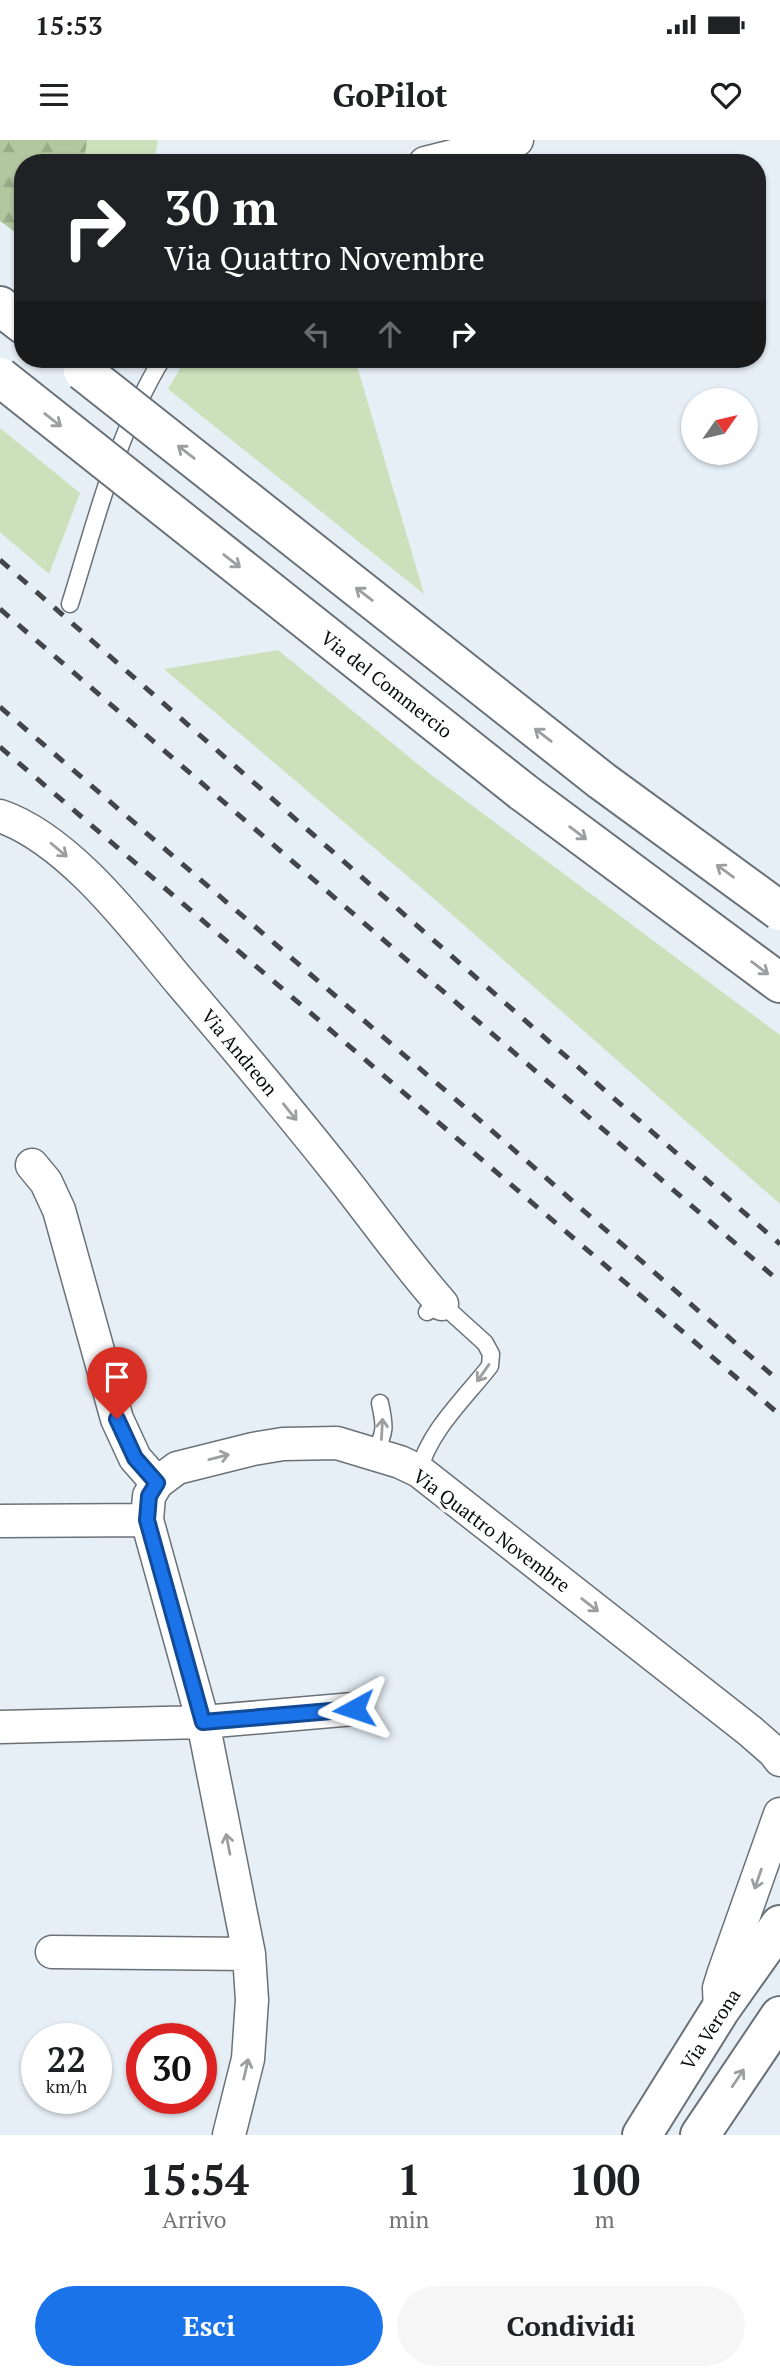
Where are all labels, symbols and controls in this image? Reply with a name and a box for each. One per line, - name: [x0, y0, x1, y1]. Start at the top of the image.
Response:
- text: 15:53: [35, 8, 103, 42]
- text: GoPilot: [332, 74, 448, 116]
- icon: menu: [35, 76, 73, 114]
- icon: heart: [707, 76, 745, 114]
- text: 30 m: [164, 174, 278, 239]
- icon: right: [49, 182, 140, 273]
- text: Via Quattro Novembre: [164, 237, 485, 279]
- icon: left: [298, 315, 336, 353]
- icon: ahead: [371, 315, 409, 353]
- icon: right: [444, 315, 482, 353]
- north arrow: [681, 388, 758, 466]
- map controls: [681, 388, 758, 465]
- one-way arrow: [44, 412, 62, 427]
- one-way arrow: [177, 445, 196, 460]
- one-way arrow: [222, 553, 240, 569]
- one-way arrow: [356, 586, 374, 601]
- street label: Via del Commercio: [316, 625, 458, 743]
- one-way arrow: [534, 727, 553, 742]
- one-way arrow: [568, 825, 586, 840]
- one-way arrow: [49, 842, 67, 858]
- one-way arrow: [716, 864, 735, 878]
- one-way arrow: [751, 960, 770, 975]
- street label: Via Andreon: [196, 1003, 284, 1101]
- one-way arrow: [282, 1103, 298, 1121]
- pin: [87, 1347, 147, 1419]
- icon: arrive: [98, 1358, 136, 1396]
- one-way arrow: [476, 1364, 491, 1383]
- one-way arrow: [376, 1418, 389, 1441]
- one-way arrow: [207, 1450, 230, 1463]
- street label: Via Quattro Novembre: [408, 1463, 576, 1597]
- one-way arrow: [580, 1598, 598, 1613]
- position arrow: [317, 1672, 391, 1746]
- one-way arrow: [221, 1833, 235, 1856]
- one-way arrow: [751, 1867, 763, 1889]
- street label: Via Verona: [674, 1983, 746, 2074]
- speed limit sign: 30: [126, 2023, 217, 2114]
- text: 22: [47, 2036, 86, 2082]
- one-way arrow: [239, 2058, 253, 2081]
- one-way arrow: [730, 2069, 745, 2088]
- text: km/h: [46, 2074, 87, 2098]
- text: 15:54: [140, 2151, 249, 2207]
- text: 1: [397, 2151, 421, 2207]
- text: 100: [569, 2151, 640, 2207]
- text: Arrivo: [162, 2204, 227, 2235]
- text: min: [389, 2204, 429, 2235]
- text: m: [595, 2204, 615, 2235]
- button: Esci: [35, 2286, 383, 2366]
- button: Condividi: [397, 2286, 745, 2366]

